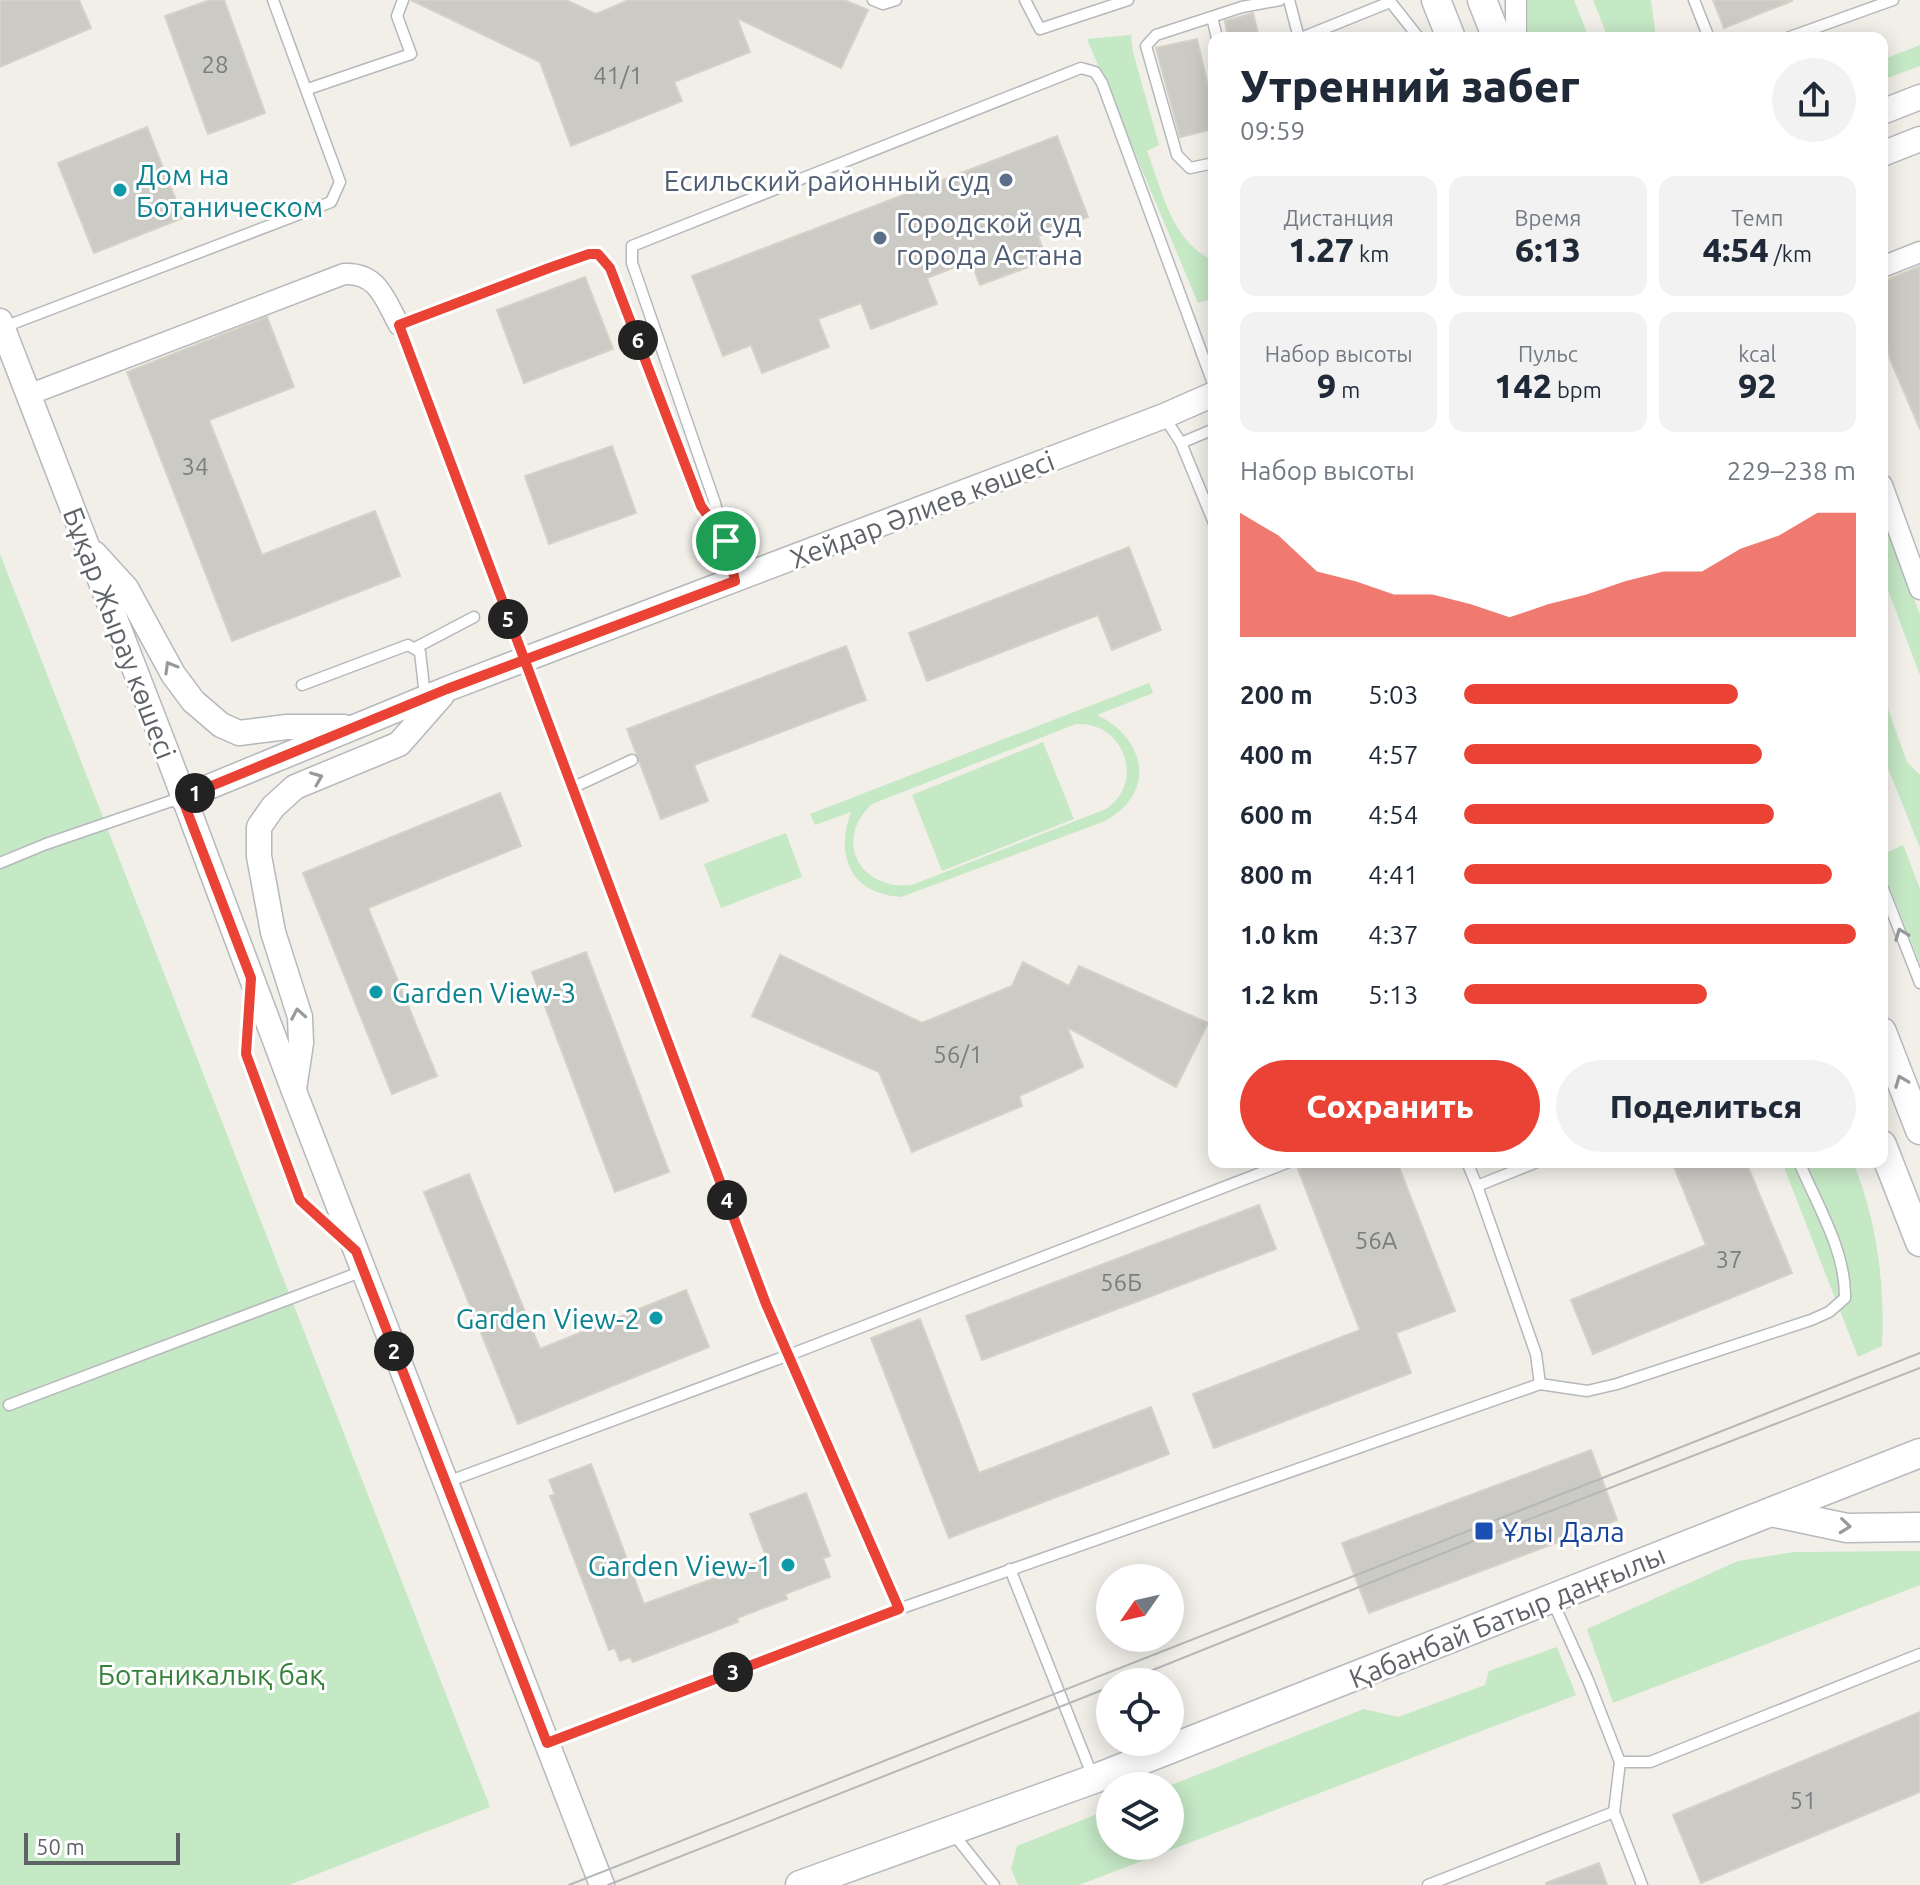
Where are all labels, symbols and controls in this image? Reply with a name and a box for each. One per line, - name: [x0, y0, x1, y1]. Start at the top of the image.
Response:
- house number: 28: [201, 51, 229, 78]
- button: share: [1772, 58, 1856, 142]
- text: Утренний забег: [1240, 61, 1579, 110]
- house number: 41/1: [593, 62, 643, 89]
- text: 09:59: [1240, 116, 1305, 145]
- place label: Дом на Ботаническом: [136, 159, 323, 222]
- place label: Есильский районный суд: [664, 165, 990, 196]
- marker: Есильский районный суд: [997, 171, 1015, 189]
- marker: Дом на Ботаническом: [111, 181, 129, 199]
- text: Дистанция: [1283, 205, 1394, 230]
- text: Время: [1515, 205, 1581, 230]
- text: Темп: [1731, 205, 1783, 230]
- place label: Городской суд города Астана: [896, 207, 1083, 270]
- marker: Городской суд города Астана: [871, 229, 889, 247]
- text: 1.27: [1288, 230, 1354, 268]
- text: 6:13: [1515, 230, 1581, 268]
- text: 4:54: [1703, 230, 1769, 268]
- text: km: [1354, 241, 1389, 266]
- text: /km: [1769, 241, 1812, 266]
- pin: 6: [618, 320, 658, 360]
- text: 6: [632, 327, 644, 352]
- text: Набор высоты: [1265, 341, 1413, 366]
- text: Пульс: [1518, 341, 1578, 366]
- text: kcal: [1738, 341, 1776, 366]
- text: 9: [1317, 366, 1336, 404]
- text: 142: [1494, 366, 1552, 404]
- text: 92: [1738, 366, 1777, 404]
- text: m: [1336, 377, 1360, 402]
- text: bpm: [1552, 377, 1602, 402]
- street label: Хейдар Әлиев көшесі: [786, 444, 1058, 574]
- house number: 34: [181, 453, 209, 480]
- text: Набор высоты: [1240, 456, 1415, 485]
- text: 229–238 m: [1727, 456, 1856, 485]
- street label: Бұқар Жырау көшесі: [58, 503, 182, 763]
- pin: [692, 507, 760, 575]
- icon: arrive: [704, 519, 748, 563]
- pin: 5: [488, 599, 528, 639]
- text: 5: [502, 606, 514, 631]
- one-way arrow: [164, 661, 180, 676]
- text: 200 m: [1240, 680, 1313, 709]
- text: 5:03: [1368, 680, 1418, 709]
- text: 400 m: [1240, 740, 1313, 769]
- text: 4:57: [1368, 740, 1418, 769]
- one-way arrow: [309, 771, 323, 788]
- pin: 1: [175, 773, 215, 813]
- text: 1: [189, 780, 201, 805]
- text: 600 m: [1240, 800, 1313, 829]
- text: 4:54: [1368, 800, 1418, 829]
- text: 800 m: [1240, 860, 1313, 889]
- text: 4:41: [1368, 860, 1418, 889]
- text: 1.0 km: [1240, 920, 1319, 949]
- text: 4:37: [1368, 920, 1418, 949]
- one-way arrow: [1894, 928, 1911, 942]
- place label: Garden View-3: [392, 977, 576, 1008]
- text: 1.2 km: [1240, 980, 1319, 1009]
- text: 5:13: [1368, 980, 1418, 1009]
- marker: Garden View-3: [367, 983, 385, 1001]
- one-way arrow: [290, 1007, 307, 1021]
- house number: 56/1: [933, 1041, 983, 1068]
- button: Сохранить: [1240, 1060, 1540, 1152]
- button: Поделиться: [1556, 1060, 1856, 1152]
- one-way arrow: [1894, 1075, 1911, 1089]
- pin: 4: [707, 1180, 747, 1220]
- text: 4: [721, 1187, 733, 1212]
- house number: 56А: [1355, 1227, 1398, 1254]
- house number: 37: [1715, 1246, 1743, 1273]
- house number: 56Б: [1100, 1269, 1142, 1296]
- place label: Garden View-2: [456, 1303, 640, 1334]
- marker: Garden View-2: [647, 1309, 665, 1327]
- pin: 2: [374, 1331, 414, 1371]
- text: 2: [388, 1338, 400, 1363]
- place label: Ұлы Дала: [1502, 1516, 1625, 1547]
- one-way arrow: [1839, 1517, 1852, 1534]
- marker: Ұлы Дала: [1473, 1520, 1495, 1542]
- street label: Қабанбай Батыр даңғылы: [1345, 1538, 1669, 1694]
- place label: Garden View-1: [588, 1550, 772, 1581]
- marker: Garden View-1: [779, 1556, 797, 1574]
- north arrow: [1096, 1564, 1184, 1652]
- map controls: [1096, 1564, 1184, 1860]
- pin: 3: [713, 1652, 753, 1692]
- park label: Ботаникалық бақ: [98, 1659, 324, 1690]
- text: 3: [727, 1659, 739, 1684]
- button: locate: [1096, 1668, 1184, 1756]
- button: layers: [1096, 1772, 1184, 1860]
- house number: 51: [1789, 1787, 1817, 1814]
- scale bar: [24, 1829, 180, 1865]
- text: 50 m: [36, 1834, 85, 1859]

